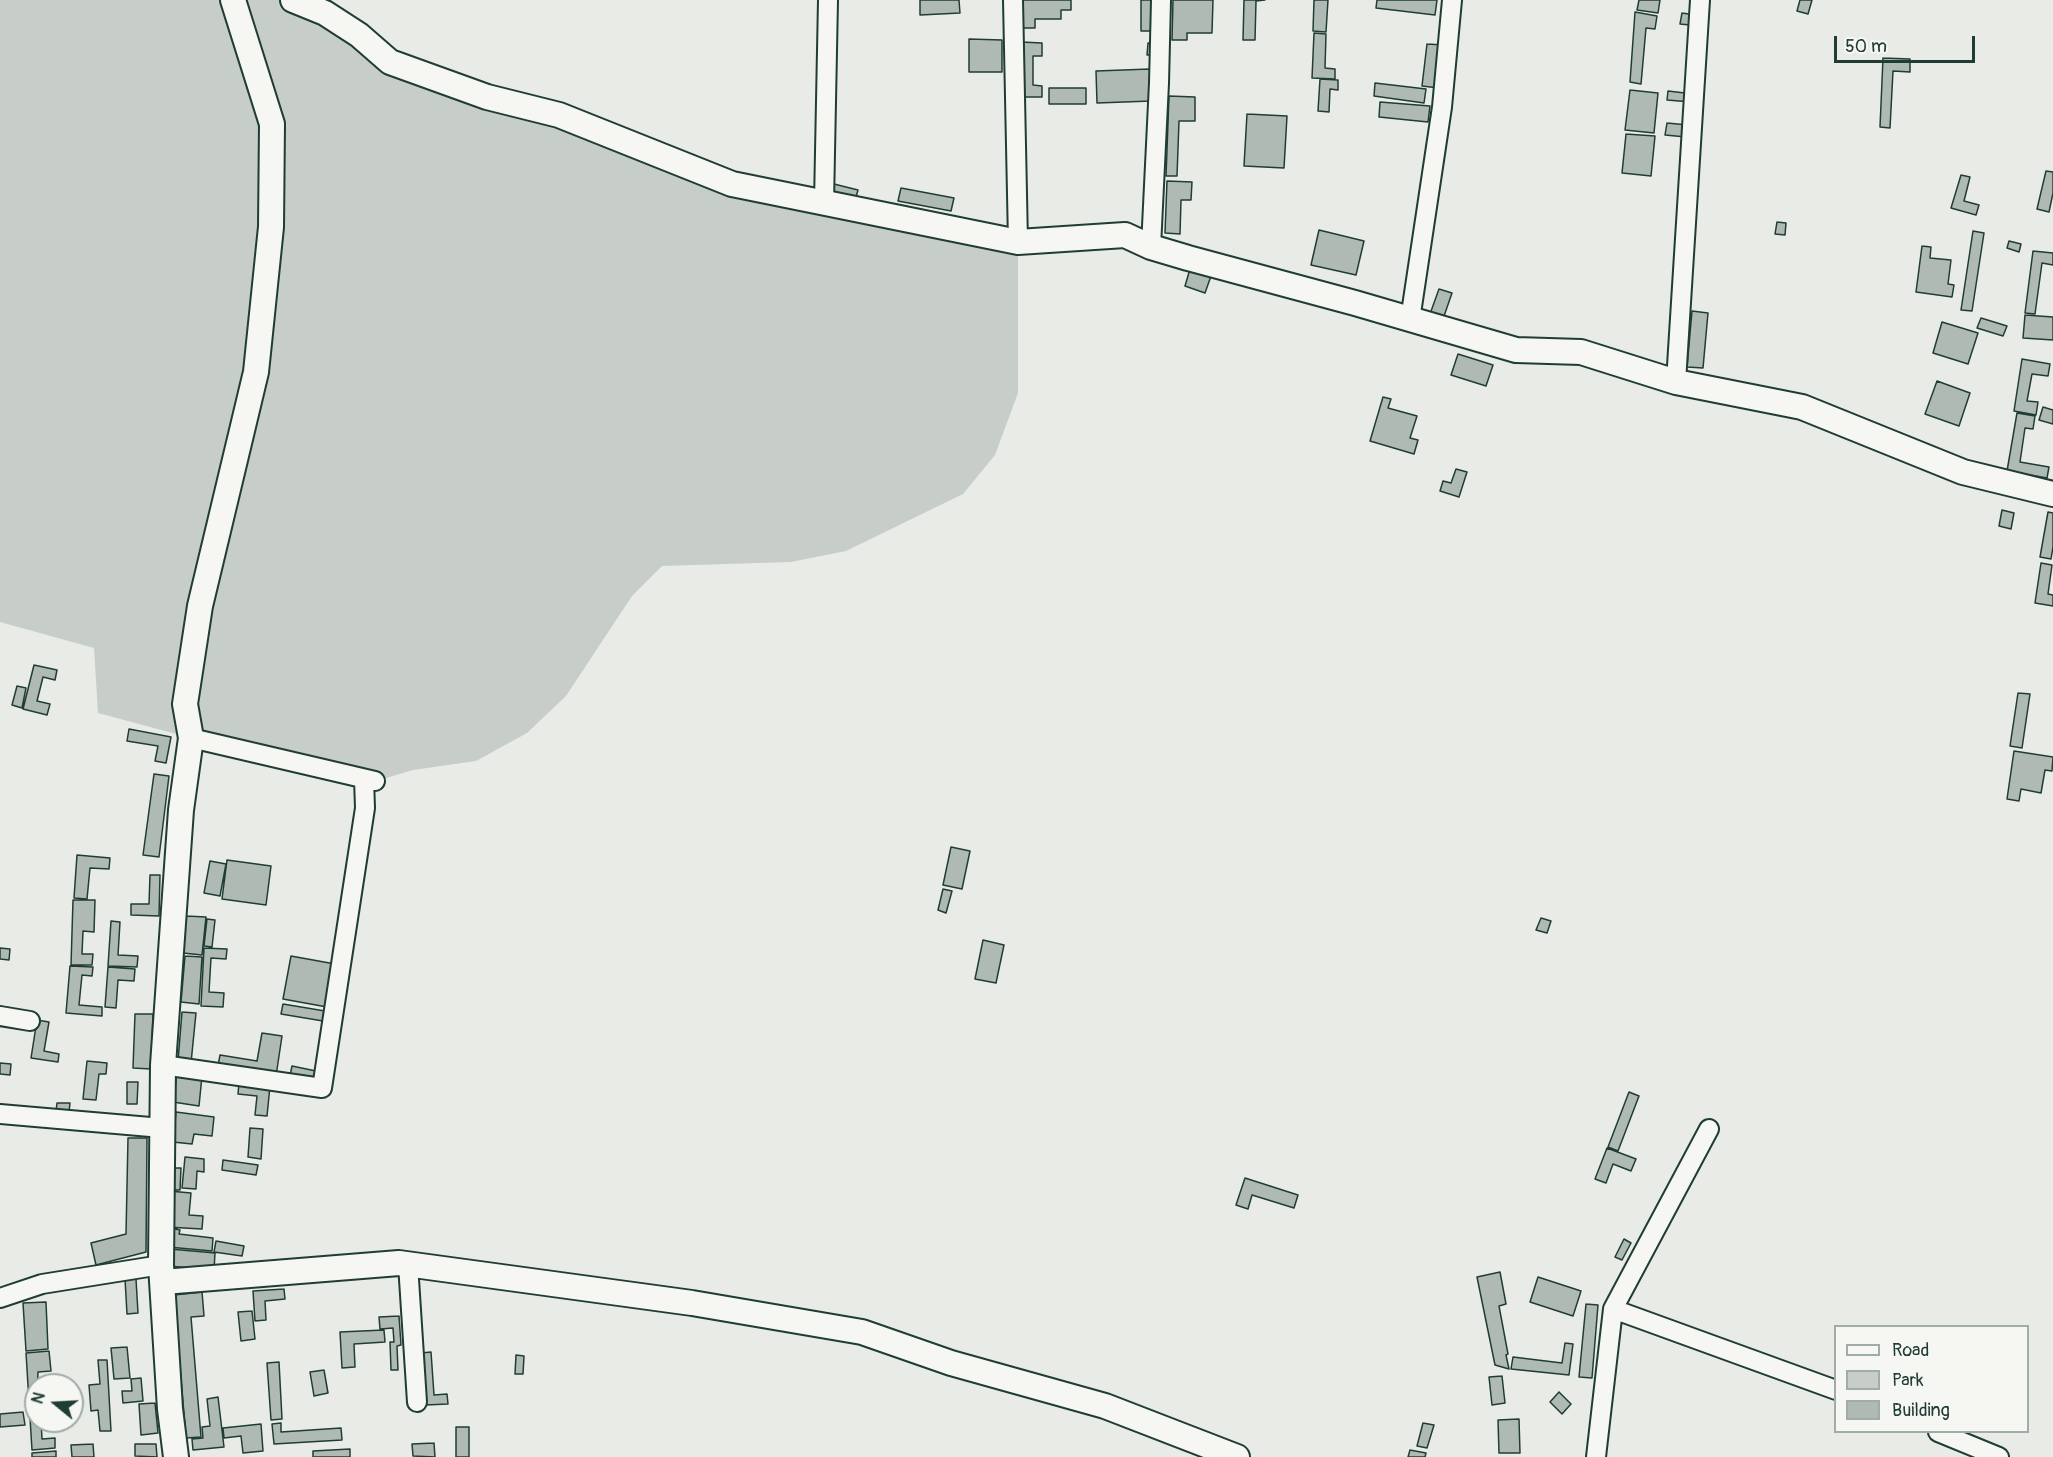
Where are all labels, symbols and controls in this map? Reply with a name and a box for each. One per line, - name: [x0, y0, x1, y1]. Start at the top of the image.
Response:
- scale bar: [1837, 24, 1978, 62]
- text: 50 m: [1845, 35, 1887, 58]
- legend: [1834, 1325, 2029, 1433]
- text: Road: [1892, 1339, 1929, 1362]
- text: Park: [1892, 1369, 1924, 1392]
- north arrow: [24, 1373, 84, 1433]
- text: N: [28, 1390, 50, 1406]
- text: Building: [1892, 1399, 1950, 1422]

